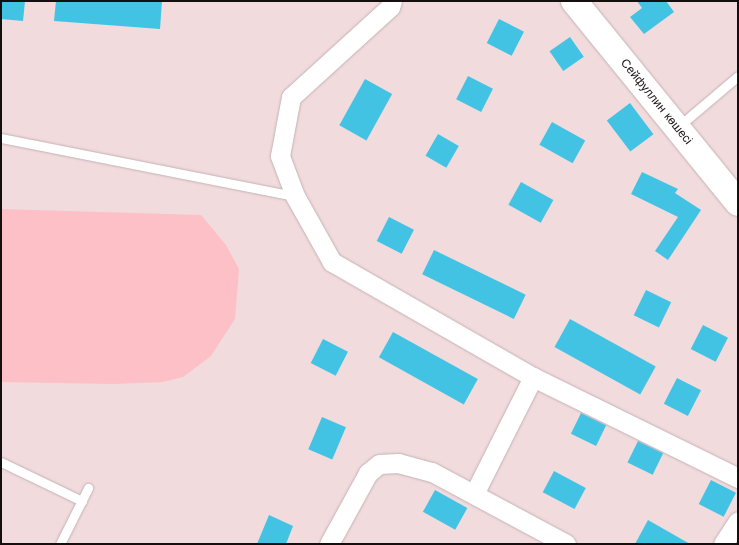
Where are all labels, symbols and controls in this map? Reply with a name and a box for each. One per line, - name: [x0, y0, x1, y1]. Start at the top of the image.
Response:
- street label: Сейфуллин көшесі: [617, 56, 695, 148]

